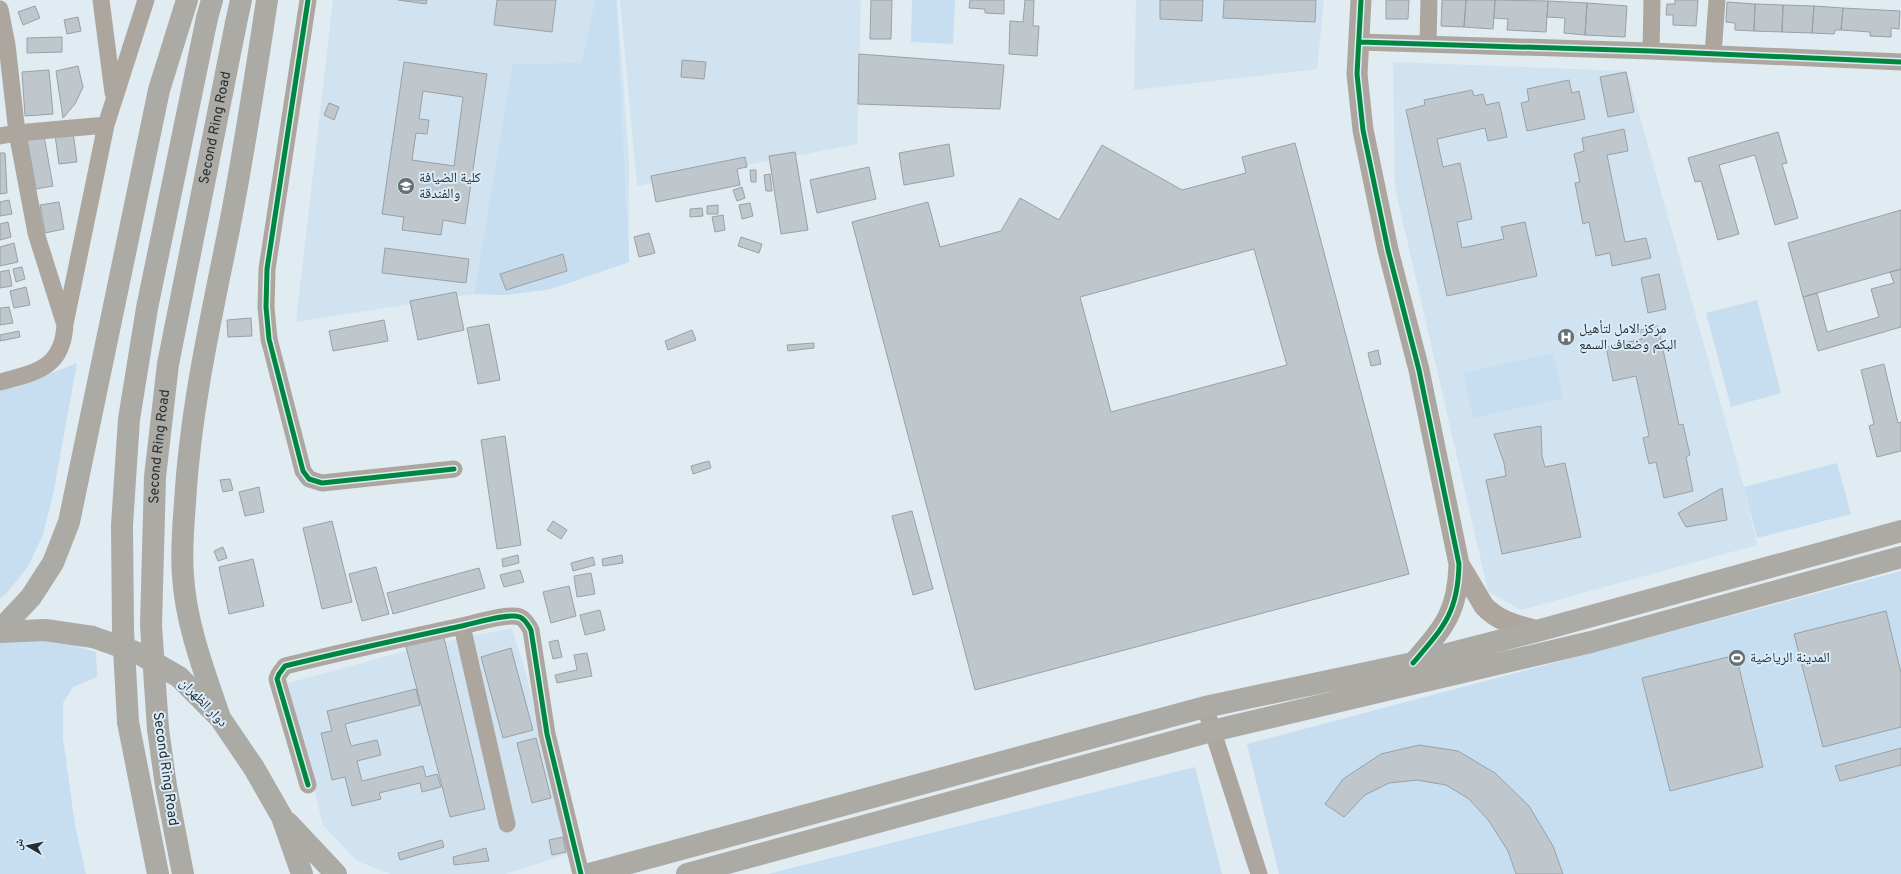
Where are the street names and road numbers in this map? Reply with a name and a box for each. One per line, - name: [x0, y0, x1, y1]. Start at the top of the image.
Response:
- street label: Second Ring Road: [196, 70, 235, 186]
- street label: Second Ring Road: [146, 389, 174, 504]
- street label: دوار الظهران: [175, 675, 231, 731]
- street label: Second Ring Road: [149, 711, 181, 827]

